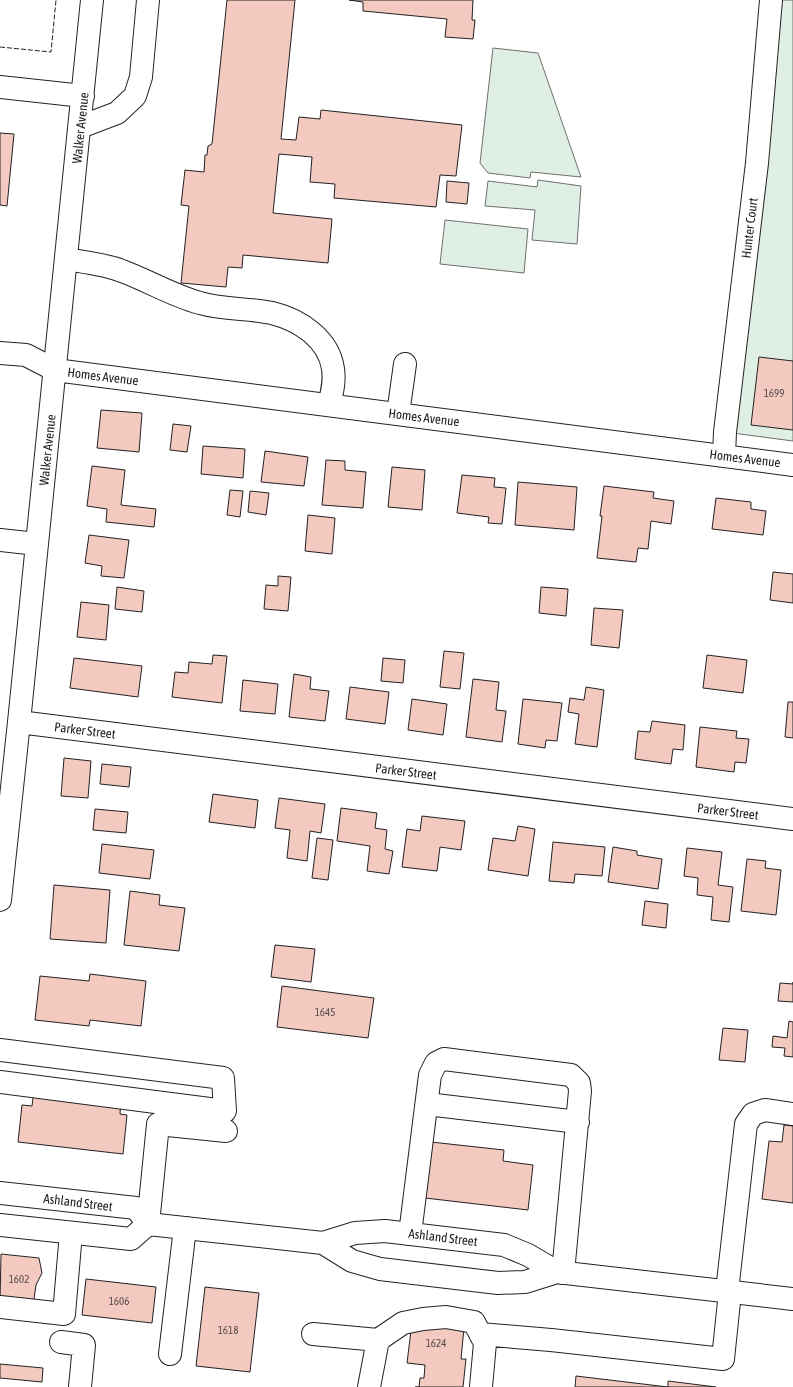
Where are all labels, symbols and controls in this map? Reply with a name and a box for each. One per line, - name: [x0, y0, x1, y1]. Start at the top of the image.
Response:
- street label: Walker Avenue: [69, 92, 92, 164]
- street label: Hunter Court: [738, 197, 761, 259]
- street label: Homes Avenue: [67, 365, 139, 388]
- house number: 1699: [764, 387, 784, 399]
- street label: Homes Avenue: [388, 406, 460, 429]
- street label: Walker Avenue: [36, 414, 59, 486]
- street label: Homes Avenue: [709, 447, 781, 470]
- street label: Parker Street: [54, 719, 117, 742]
- street label: Parker Street: [375, 760, 438, 783]
- street label: Parker Street: [697, 800, 760, 823]
- house number: 1645: [315, 1006, 335, 1018]
- street label: Ashland Street: [43, 1191, 114, 1214]
- street label: Ashland Street: [408, 1226, 479, 1249]
- house number: 1602: [9, 1273, 29, 1285]
- house number: 1606: [109, 1295, 129, 1307]
- house number: 1618: [218, 1324, 238, 1336]
- house number: 1624: [426, 1337, 446, 1349]

